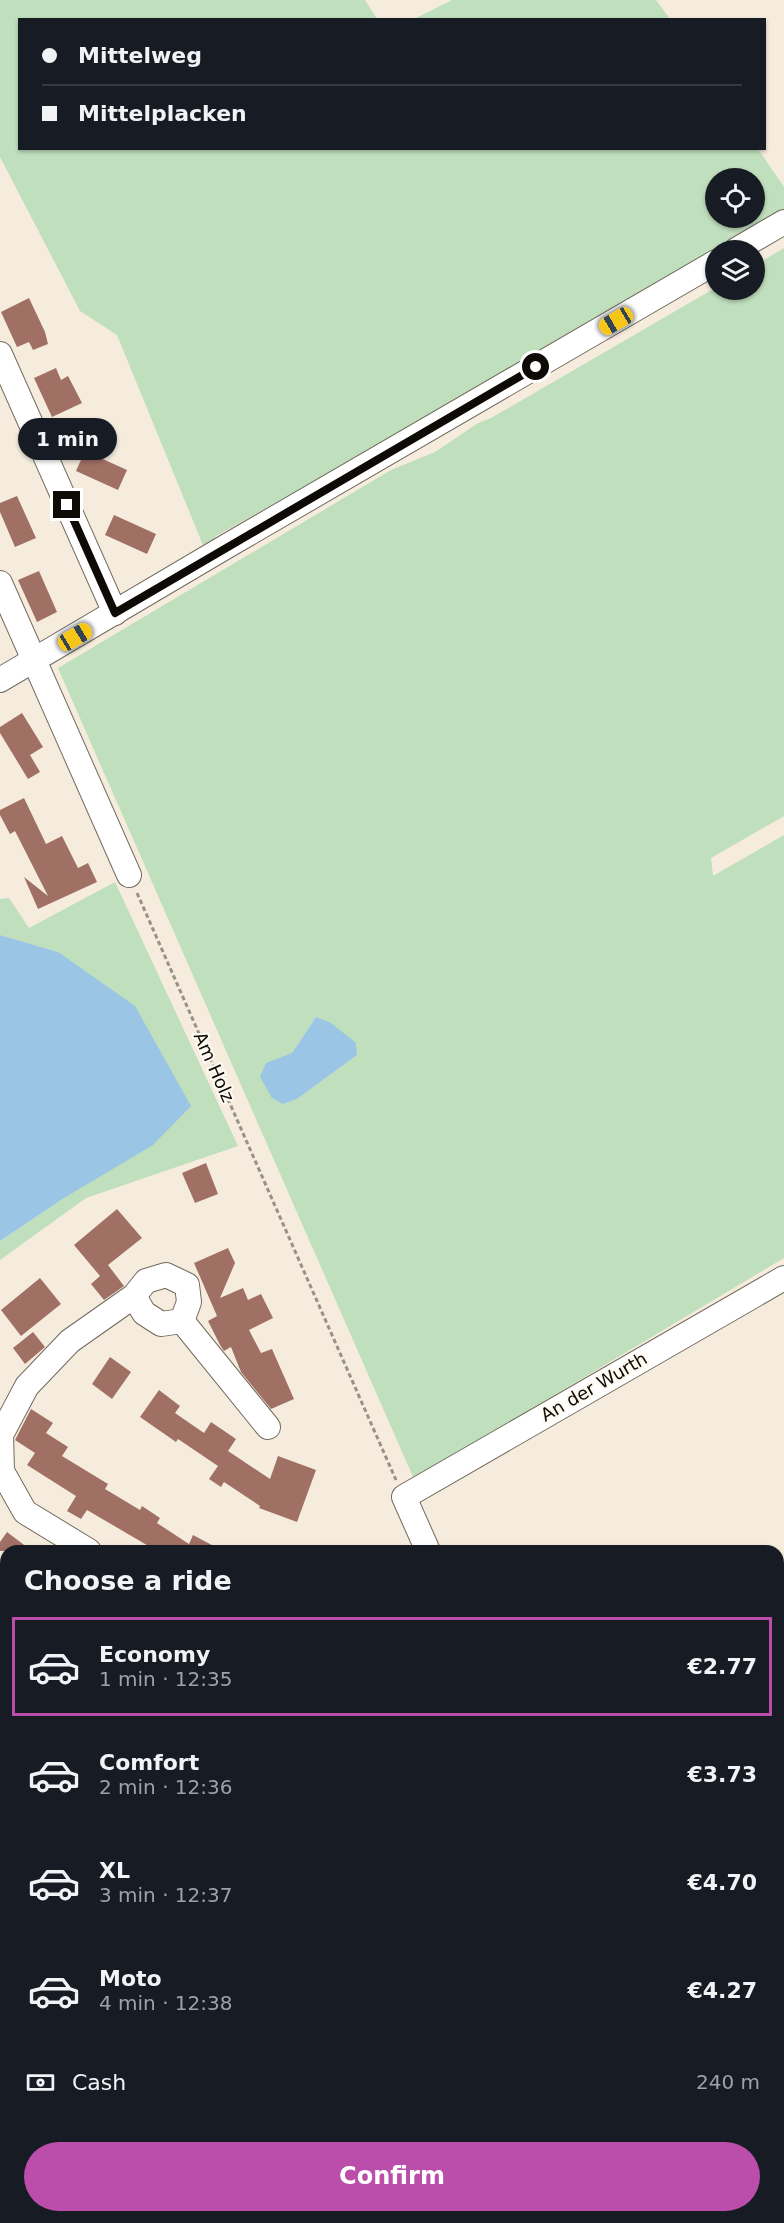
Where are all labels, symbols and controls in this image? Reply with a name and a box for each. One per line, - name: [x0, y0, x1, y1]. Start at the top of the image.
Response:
- text: Mittelweg: [78, 43, 202, 68]
- text: Mittelplacken: [78, 101, 247, 126]
- map controls: [705, 168, 765, 300]
- button: locate: [705, 168, 765, 228]
- button: layers: [705, 240, 765, 300]
- car: [596, 304, 636, 338]
- route start: [522, 353, 549, 380]
- callout: 1 min: [17, 418, 116, 460]
- text: 1 min: [36, 427, 99, 451]
- route end: [53, 491, 80, 518]
- car: [55, 620, 95, 654]
- street label: Am Holz: [190, 1028, 239, 1105]
- street label: An der Wurth: [537, 1348, 651, 1426]
- text: Choose a ride: [24, 1565, 232, 1596]
- icon: car: [27, 1640, 81, 1694]
- text: Economy: [99, 1642, 210, 1667]
- text: €2.77: [687, 1654, 757, 1679]
- text: 1 min · 12:35: [99, 1667, 233, 1691]
- icon: car: [27, 1748, 81, 1802]
- text: Comfort: [99, 1750, 199, 1775]
- text: €3.73: [687, 1762, 757, 1787]
- text: 2 min · 12:36: [99, 1775, 233, 1799]
- icon: car: [27, 1856, 81, 1910]
- text: XL: [99, 1858, 130, 1883]
- text: €4.70: [687, 1870, 757, 1895]
- text: 3 min · 12:37: [99, 1883, 233, 1907]
- icon: car: [27, 1964, 81, 2018]
- text: Moto: [99, 1966, 162, 1991]
- text: €4.27: [687, 1978, 757, 2003]
- text: 4 min · 12:38: [99, 1991, 233, 2015]
- icon: cash: [24, 2066, 57, 2099]
- text: Cash: [72, 2070, 126, 2095]
- text: 240 m: [696, 2070, 760, 2094]
- button: Confirm: [24, 2142, 760, 2211]

